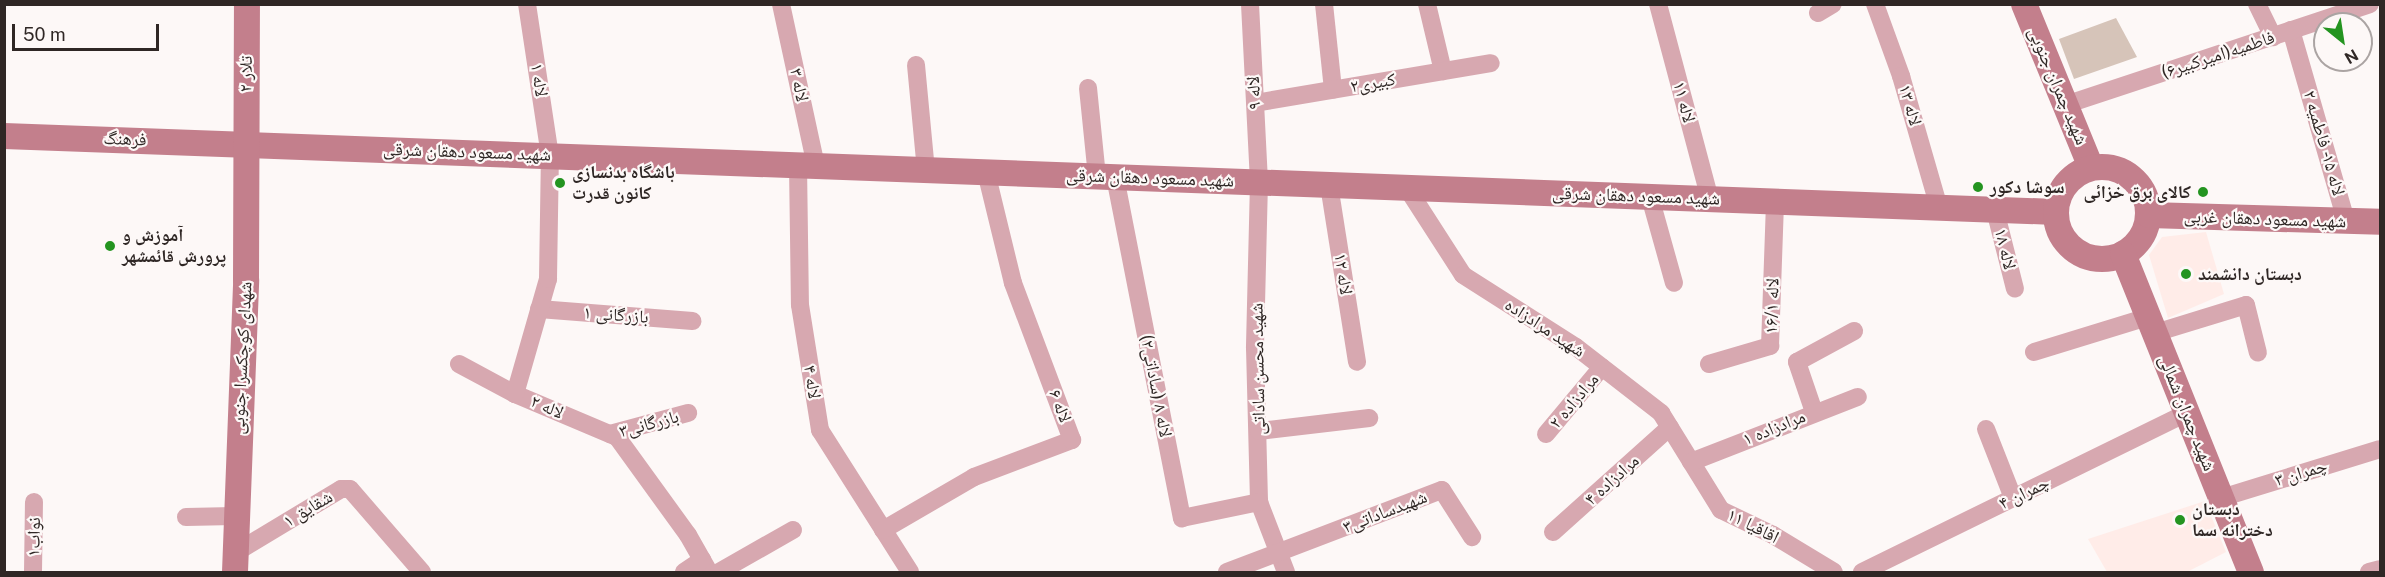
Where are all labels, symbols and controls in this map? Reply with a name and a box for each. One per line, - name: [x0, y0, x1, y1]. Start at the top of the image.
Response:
- scale bar: [15, 12, 162, 50]
- north arrow: [2313, 12, 2373, 72]
- text: 50 m: [23, 24, 66, 45]
- street label: شهید چمران جنوبی: [2023, 24, 2093, 148]
- street label: فاطمیه(امیرکبیر۶): [2159, 27, 2277, 83]
- text: N: [2341, 45, 2361, 68]
- street label: تلار ۲: [235, 56, 257, 92]
- street label: لاله ۱: [526, 62, 552, 98]
- street label: لاله ۳: [785, 66, 813, 104]
- street label: کبیری۲: [1349, 68, 1397, 98]
- street label: لاله ۹: [1242, 76, 1266, 110]
- street label: لاله ۱۱: [1668, 79, 1700, 125]
- street label: لاله ۱۳: [1894, 82, 1926, 128]
- street label: لاله ۱۵- فاطمیه ۲: [2298, 86, 2350, 200]
- street label: فرهنگ: [103, 127, 147, 151]
- street label: شهید مسعود دهقان شرقی: [383, 138, 551, 166]
- place label: باشگاه بدنسازی کانون قدرت: [572, 162, 675, 204]
- street label: شهید مسعود دهقان شرقی: [1066, 164, 1234, 192]
- marker: باشگاه بدنسازی کانون قدرت: [553, 176, 567, 190]
- place label: سوشا دکور: [1990, 176, 2065, 198]
- marker: سوشا دکور: [1971, 180, 1985, 194]
- place label: کالای برق خزائی: [2083, 181, 2191, 203]
- street label: شهید مسعود دهقان شرقی: [1552, 182, 1720, 210]
- marker: کالای برق خزائی: [2196, 185, 2210, 199]
- street label: شهید مسعود دهقان غربی: [2183, 205, 2347, 233]
- place label: آموزش و پرورش قائمشهر: [122, 225, 226, 268]
- street label: لاله ۱۸: [1989, 226, 2021, 272]
- marker: آموزش و پرورش قائمشهر: [103, 239, 117, 253]
- street label: لاله ۱۲: [1329, 252, 1357, 296]
- place label: دبستان دانشمند: [2198, 263, 2302, 285]
- marker: دبستان دانشمند: [2179, 267, 2193, 281]
- street label: لاله ۱۶/۱: [1760, 278, 1784, 334]
- street label: شهدای کوچکسرا جنوبی: [227, 281, 257, 435]
- street label: شهید مرادزاده: [1501, 294, 1589, 362]
- street label: بازرگانی ۱: [583, 302, 649, 328]
- street label: شهید محسن ساداتی: [1246, 303, 1270, 435]
- street label: لاله ۸ (ساداتی۲): [1135, 333, 1177, 439]
- street label: شهید چمران شمالی: [2154, 352, 2220, 474]
- street label: لاله ۴: [799, 364, 825, 400]
- street label: مرادزاده ۲: [1545, 369, 1603, 433]
- street label: لاله ۶: [1044, 386, 1076, 426]
- street label: لاله ۲: [527, 390, 567, 424]
- street label: بازرگانی۳: [617, 406, 681, 442]
- street label: مرادزاده ۱: [1739, 406, 1809, 450]
- street label: مرادزاده ۴: [1580, 450, 1644, 510]
- street label: چمران ۳: [2272, 455, 2330, 491]
- street label: چمران ۴: [1995, 472, 2053, 514]
- street label: شقایق ۱: [279, 486, 337, 532]
- street label: شهیدساداتی۳: [1340, 486, 1430, 538]
- place label: دبستان دخترانه سما: [2192, 499, 2273, 542]
- street label: اقاقیا ۱۱: [1723, 504, 1783, 548]
- marker: دبستان دخترانه سما: [2173, 513, 2187, 527]
- street label: نواب۱: [23, 517, 45, 557]

